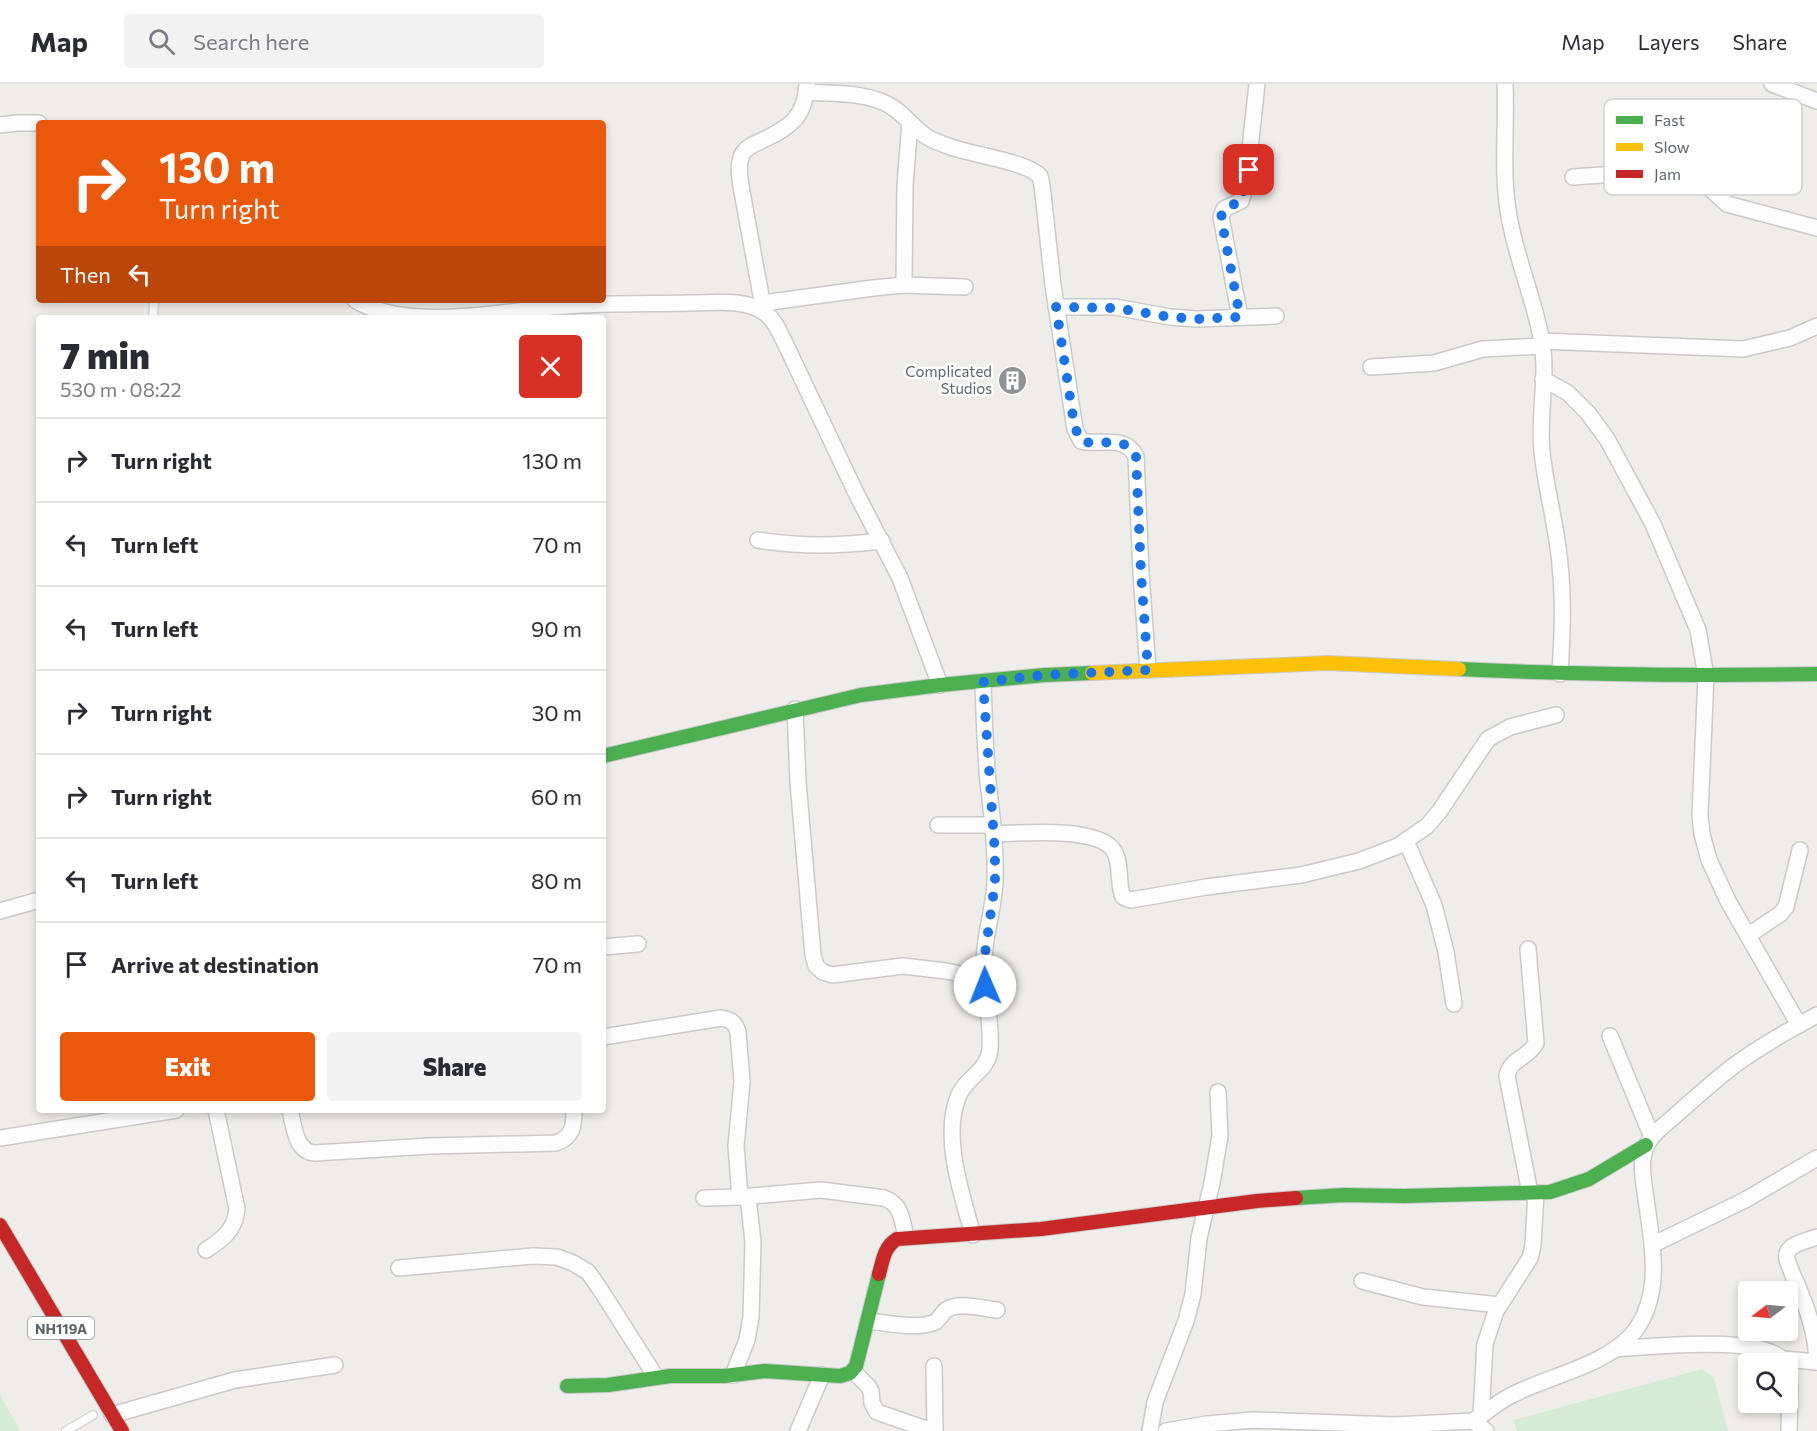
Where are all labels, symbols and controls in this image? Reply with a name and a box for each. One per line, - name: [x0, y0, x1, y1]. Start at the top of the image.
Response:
- search box: [124, 14, 544, 68]
- text: Map: [30, 24, 88, 58]
- icon: search: [145, 25, 178, 58]
- text: Search here: [193, 28, 309, 55]
- text: Map: [1561, 29, 1605, 54]
- text: Layers: [1638, 29, 1700, 54]
- text: Share: [1733, 29, 1787, 54]
- legend: [1604, 99, 1802, 195]
- text: Fast: [1654, 110, 1685, 129]
- text: Slow: [1654, 137, 1690, 156]
- text: 130 m: [159, 140, 275, 192]
- icon: right: [60, 144, 138, 222]
- pin: [1223, 144, 1274, 195]
- icon: arrive: [1232, 153, 1265, 186]
- text: Jam: [1654, 164, 1681, 183]
- text: Turn right: [159, 192, 279, 225]
- icon: left: [123, 258, 156, 291]
- text: Then: [60, 261, 111, 288]
- text: 7 min: [60, 332, 150, 376]
- button: close: [519, 335, 582, 398]
- place label: Complicated Studios: [905, 362, 992, 397]
- building icon: Complicated Studios: [997, 364, 1029, 396]
- text: 530 m · 08:22: [60, 377, 182, 401]
- icon: right: [60, 444, 93, 477]
- text: Turn right: [111, 447, 212, 474]
- text: 130 m: [522, 447, 582, 474]
- icon: left: [60, 528, 93, 561]
- text: Turn left: [111, 531, 198, 558]
- text: 70 m: [533, 531, 582, 558]
- icon: left: [60, 612, 93, 645]
- text: Turn left: [111, 615, 198, 642]
- text: 90 m: [531, 615, 582, 642]
- icon: right: [60, 696, 93, 729]
- text: Turn right: [111, 699, 212, 726]
- text: 30 m: [532, 699, 582, 726]
- icon: right: [60, 780, 93, 813]
- text: Turn right: [111, 783, 212, 810]
- text: 60 m: [531, 783, 582, 810]
- icon: left: [60, 864, 93, 897]
- text: Turn left: [111, 867, 198, 894]
- text: 80 m: [531, 867, 582, 894]
- icon: arrive: [60, 948, 93, 981]
- text: Arrive at destination: [111, 951, 319, 978]
- text: 70 m: [533, 951, 582, 978]
- position arrow: [953, 954, 1017, 1018]
- button: Exit: [60, 1032, 315, 1101]
- button: Share: [327, 1032, 582, 1101]
- north arrow: [1738, 1281, 1798, 1341]
- map controls: [1738, 1281, 1798, 1413]
- road number: NH119A: [28, 1317, 94, 1339]
- button: search: [1738, 1353, 1798, 1413]

